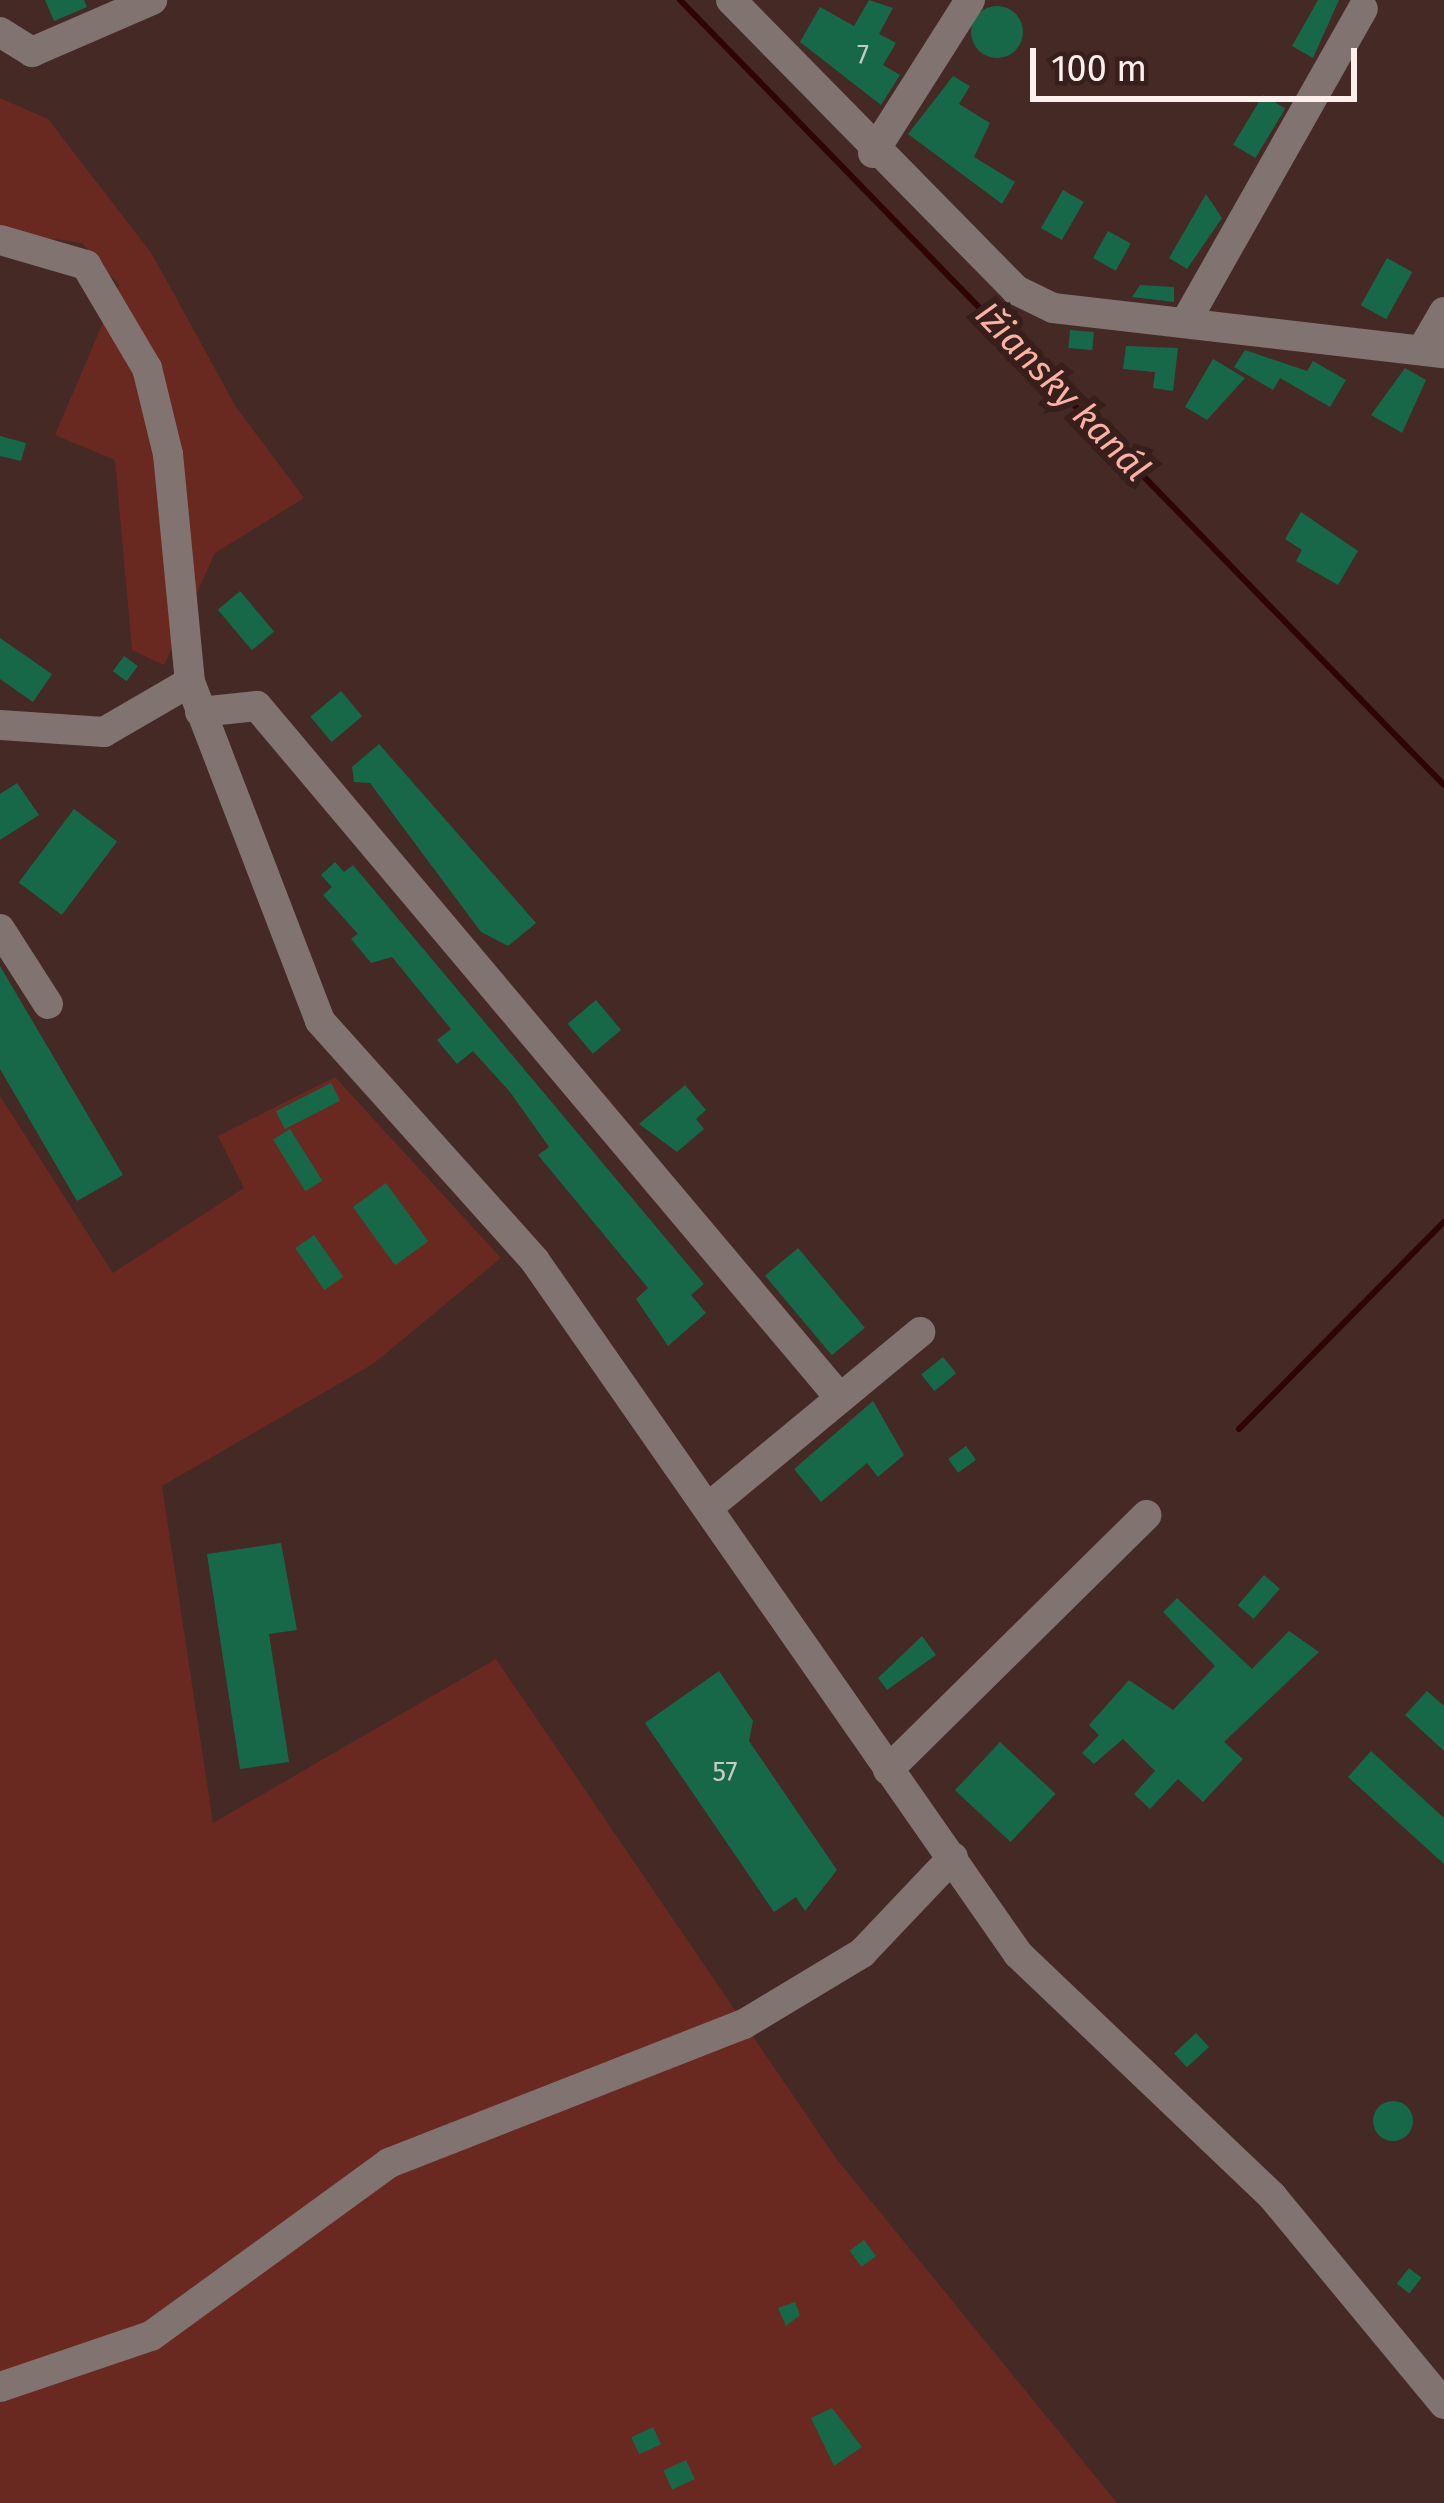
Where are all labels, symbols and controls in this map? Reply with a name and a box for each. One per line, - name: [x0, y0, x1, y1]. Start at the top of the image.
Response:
- scale bar: [1036, 24, 1363, 98]
- house number: 7: [857, 40, 869, 72]
- text: 100 m: [1051, 47, 1147, 91]
- water label: Ižiansky kanál: [966, 293, 1158, 491]
- house number: 57: [713, 1757, 737, 1789]

